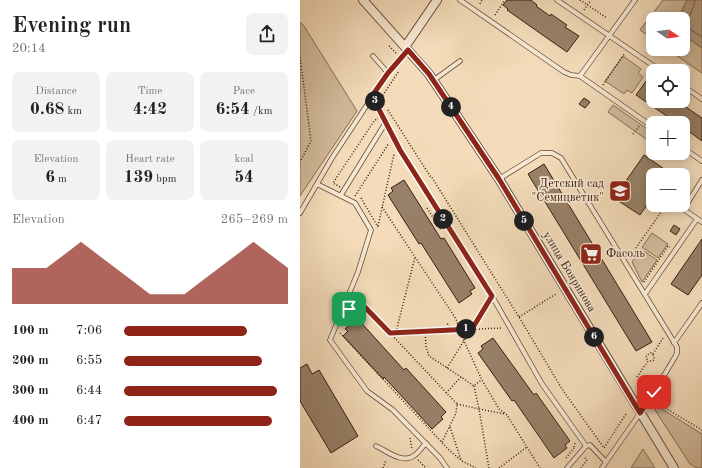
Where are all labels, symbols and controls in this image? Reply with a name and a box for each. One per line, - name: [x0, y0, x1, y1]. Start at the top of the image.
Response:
- north arrow: [646, 12, 690, 56]
- map controls: [646, 12, 690, 212]
- button: share: [246, 13, 288, 55]
- text: Evening run: [12, 15, 131, 37]
- text: 20:14: [12, 42, 46, 55]
- button: locate: [646, 64, 690, 108]
- text: Distance: [35, 86, 77, 97]
- text: Time: [138, 86, 162, 97]
- text: Pace: [233, 86, 255, 97]
- pin: 3: [365, 91, 385, 111]
- text: 3: [372, 95, 378, 106]
- pin: 4: [441, 97, 461, 117]
- text: 0.68: [30, 101, 64, 118]
- text: 4:42: [133, 101, 167, 118]
- text: 6:54: [216, 101, 250, 118]
- text: 4: [448, 101, 454, 112]
- text: km: [64, 106, 82, 117]
- text: /km: [250, 106, 272, 117]
- button: +: [646, 116, 690, 160]
- text: Elevation: [34, 154, 78, 165]
- text: Heart rate: [125, 154, 175, 165]
- text: kcal: [235, 154, 253, 165]
- button: −: [646, 168, 690, 212]
- text: 6: [45, 169, 55, 186]
- text: 139: [124, 169, 153, 186]
- text: 54: [234, 169, 254, 186]
- text: m: [55, 174, 67, 185]
- text: bpm: [153, 174, 176, 185]
- place label: Детский сад "Семицветик": [532, 178, 604, 204]
- school or university icon: Детский сад "Семицветик": [607, 178, 633, 204]
- pin: 2: [433, 209, 453, 229]
- pin: 5: [514, 211, 534, 231]
- text: Elevation: [12, 213, 65, 226]
- text: 265–269 m: [221, 213, 288, 226]
- text: 2: [440, 213, 446, 224]
- text: 5: [521, 215, 527, 226]
- street label: улица Бояринова: [540, 230, 598, 314]
- supermarket icon: Фасоль: [578, 241, 604, 267]
- place label: Фасоль: [606, 248, 645, 260]
- pin: [332, 292, 366, 326]
- icon: arrive: [338, 298, 360, 320]
- pin: 1: [456, 319, 476, 339]
- text: 1: [463, 323, 469, 334]
- text: 100 m: [12, 324, 49, 337]
- text: 7:06: [76, 324, 102, 337]
- pin: 6: [584, 327, 604, 347]
- text: 6: [591, 331, 597, 342]
- text: 200 m: [12, 354, 49, 367]
- text: 6:55: [76, 354, 102, 367]
- pin: [637, 375, 671, 409]
- icon: check: [643, 381, 665, 403]
- text: 300 m: [12, 384, 49, 397]
- text: 6:44: [76, 384, 102, 397]
- text: 400 m: [12, 414, 49, 427]
- text: 6:47: [76, 414, 102, 427]

